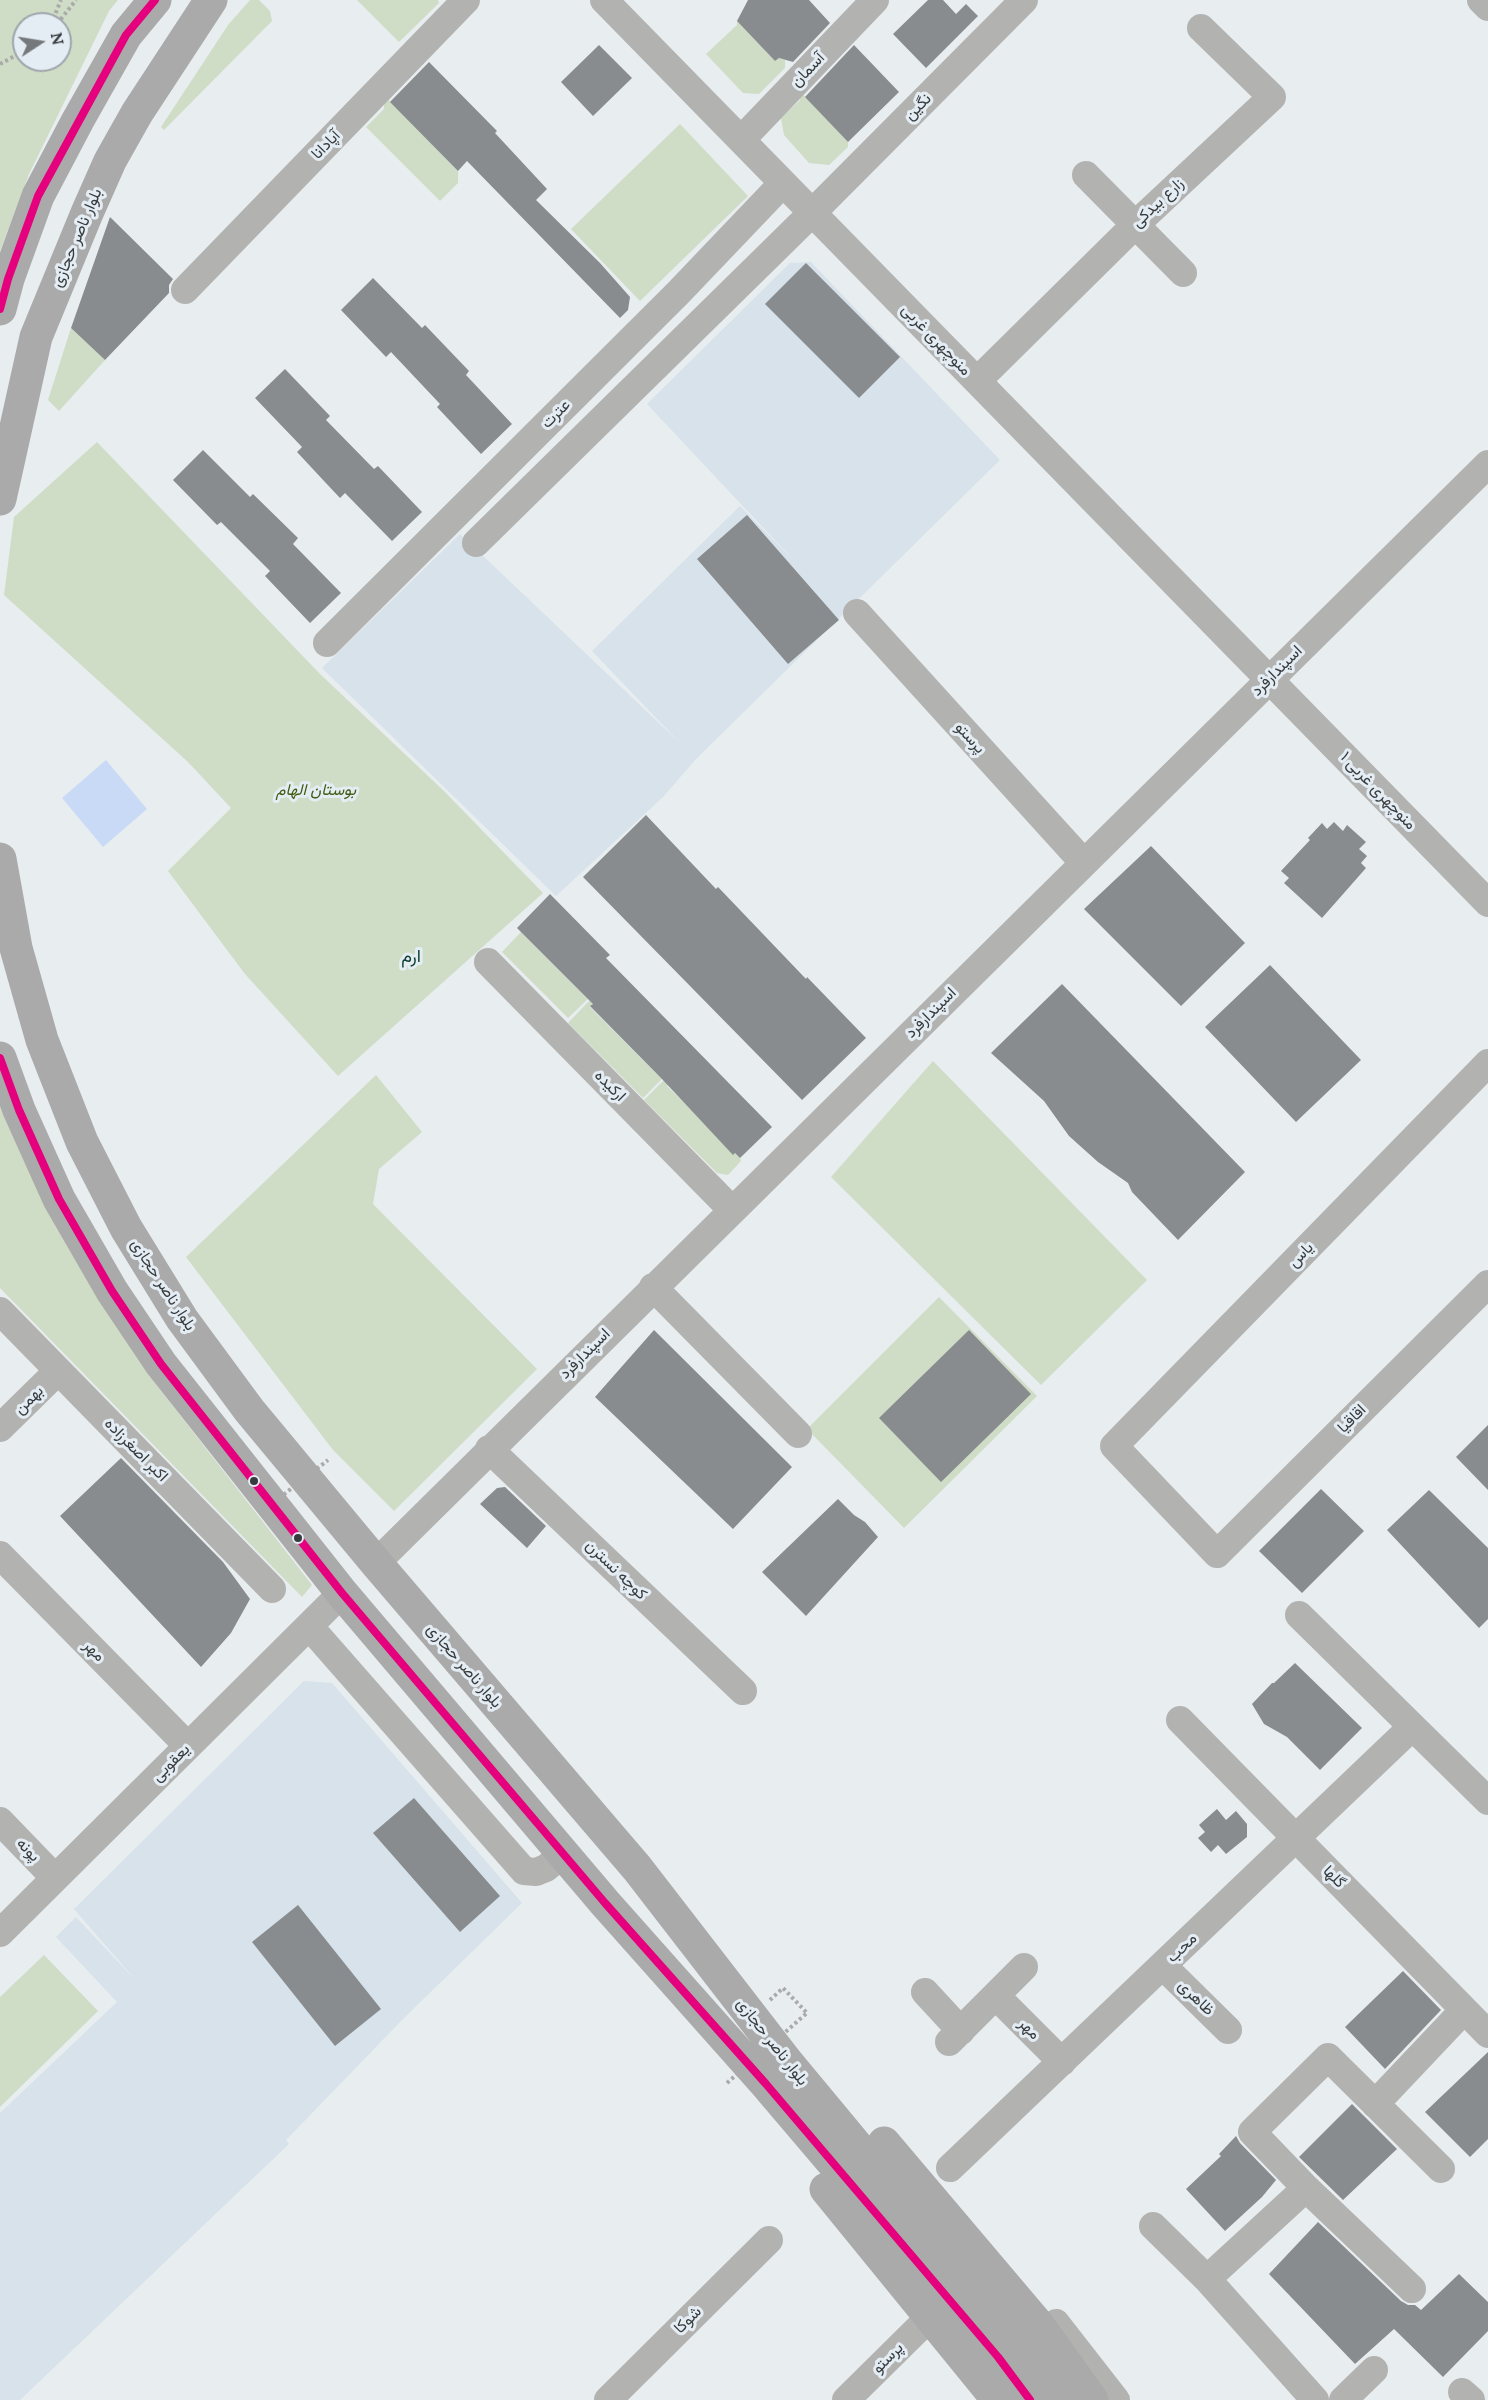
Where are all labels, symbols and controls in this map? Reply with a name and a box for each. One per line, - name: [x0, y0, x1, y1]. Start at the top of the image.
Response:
- north arrow: [12, 12, 72, 72]
- text: N: [47, 31, 69, 47]
- street label: آسمان: [787, 49, 829, 91]
- street label: نگین: [900, 89, 936, 125]
- street label: آپادانا: [308, 126, 344, 164]
- street label: زارع بیدکی: [1128, 174, 1188, 232]
- street label: بلوار ناصر حجازی: [48, 186, 106, 290]
- street label: منوچهری غربی: [897, 300, 975, 380]
- street label: عترت: [538, 396, 574, 432]
- street label: اسپندارفرد: [1248, 642, 1306, 700]
- street label: پرستو: [951, 718, 989, 758]
- street label: منوچهری غربی ۱: [1336, 748, 1420, 834]
- park label: بوستان الهام: [276, 780, 356, 800]
- district label: ارم: [401, 946, 421, 968]
- street label: اسپندارفرد: [902, 984, 960, 1042]
- street label: ارکیده: [590, 1066, 630, 1106]
- street label: بلوار ناصر حجازی: [126, 1236, 200, 1334]
- street label: یاس: [1284, 1238, 1318, 1272]
- street label: اسپندارفرد: [556, 1325, 614, 1383]
- street label: بهمن: [10, 1381, 48, 1419]
- street label: اقاقیا: [1334, 1401, 1370, 1437]
- street label: اکبر اصغرزاده: [100, 1414, 172, 1486]
- unlabelled marker: [248, 1475, 260, 1487]
- unlabelled marker: [292, 1532, 304, 1544]
- street label: کوچه نسترن: [581, 1536, 651, 1604]
- street label: بلوار ناصر حجازی: [422, 1620, 506, 1712]
- street label: مهر: [79, 1636, 109, 1666]
- street label: یعقوبی: [148, 1740, 194, 1786]
- street label: پونه: [12, 1834, 44, 1866]
- street label: گلها: [1319, 1862, 1349, 1892]
- street label: محب: [1163, 1929, 1201, 1967]
- street label: ظاهری: [1174, 1976, 1218, 2020]
- street label: بلوار ناصر حجازی: [732, 1995, 812, 2089]
- street label: مهر: [1014, 2014, 1044, 2044]
- street label: شوکا: [670, 2302, 706, 2338]
- street label: پرستو: [869, 2339, 907, 2377]

